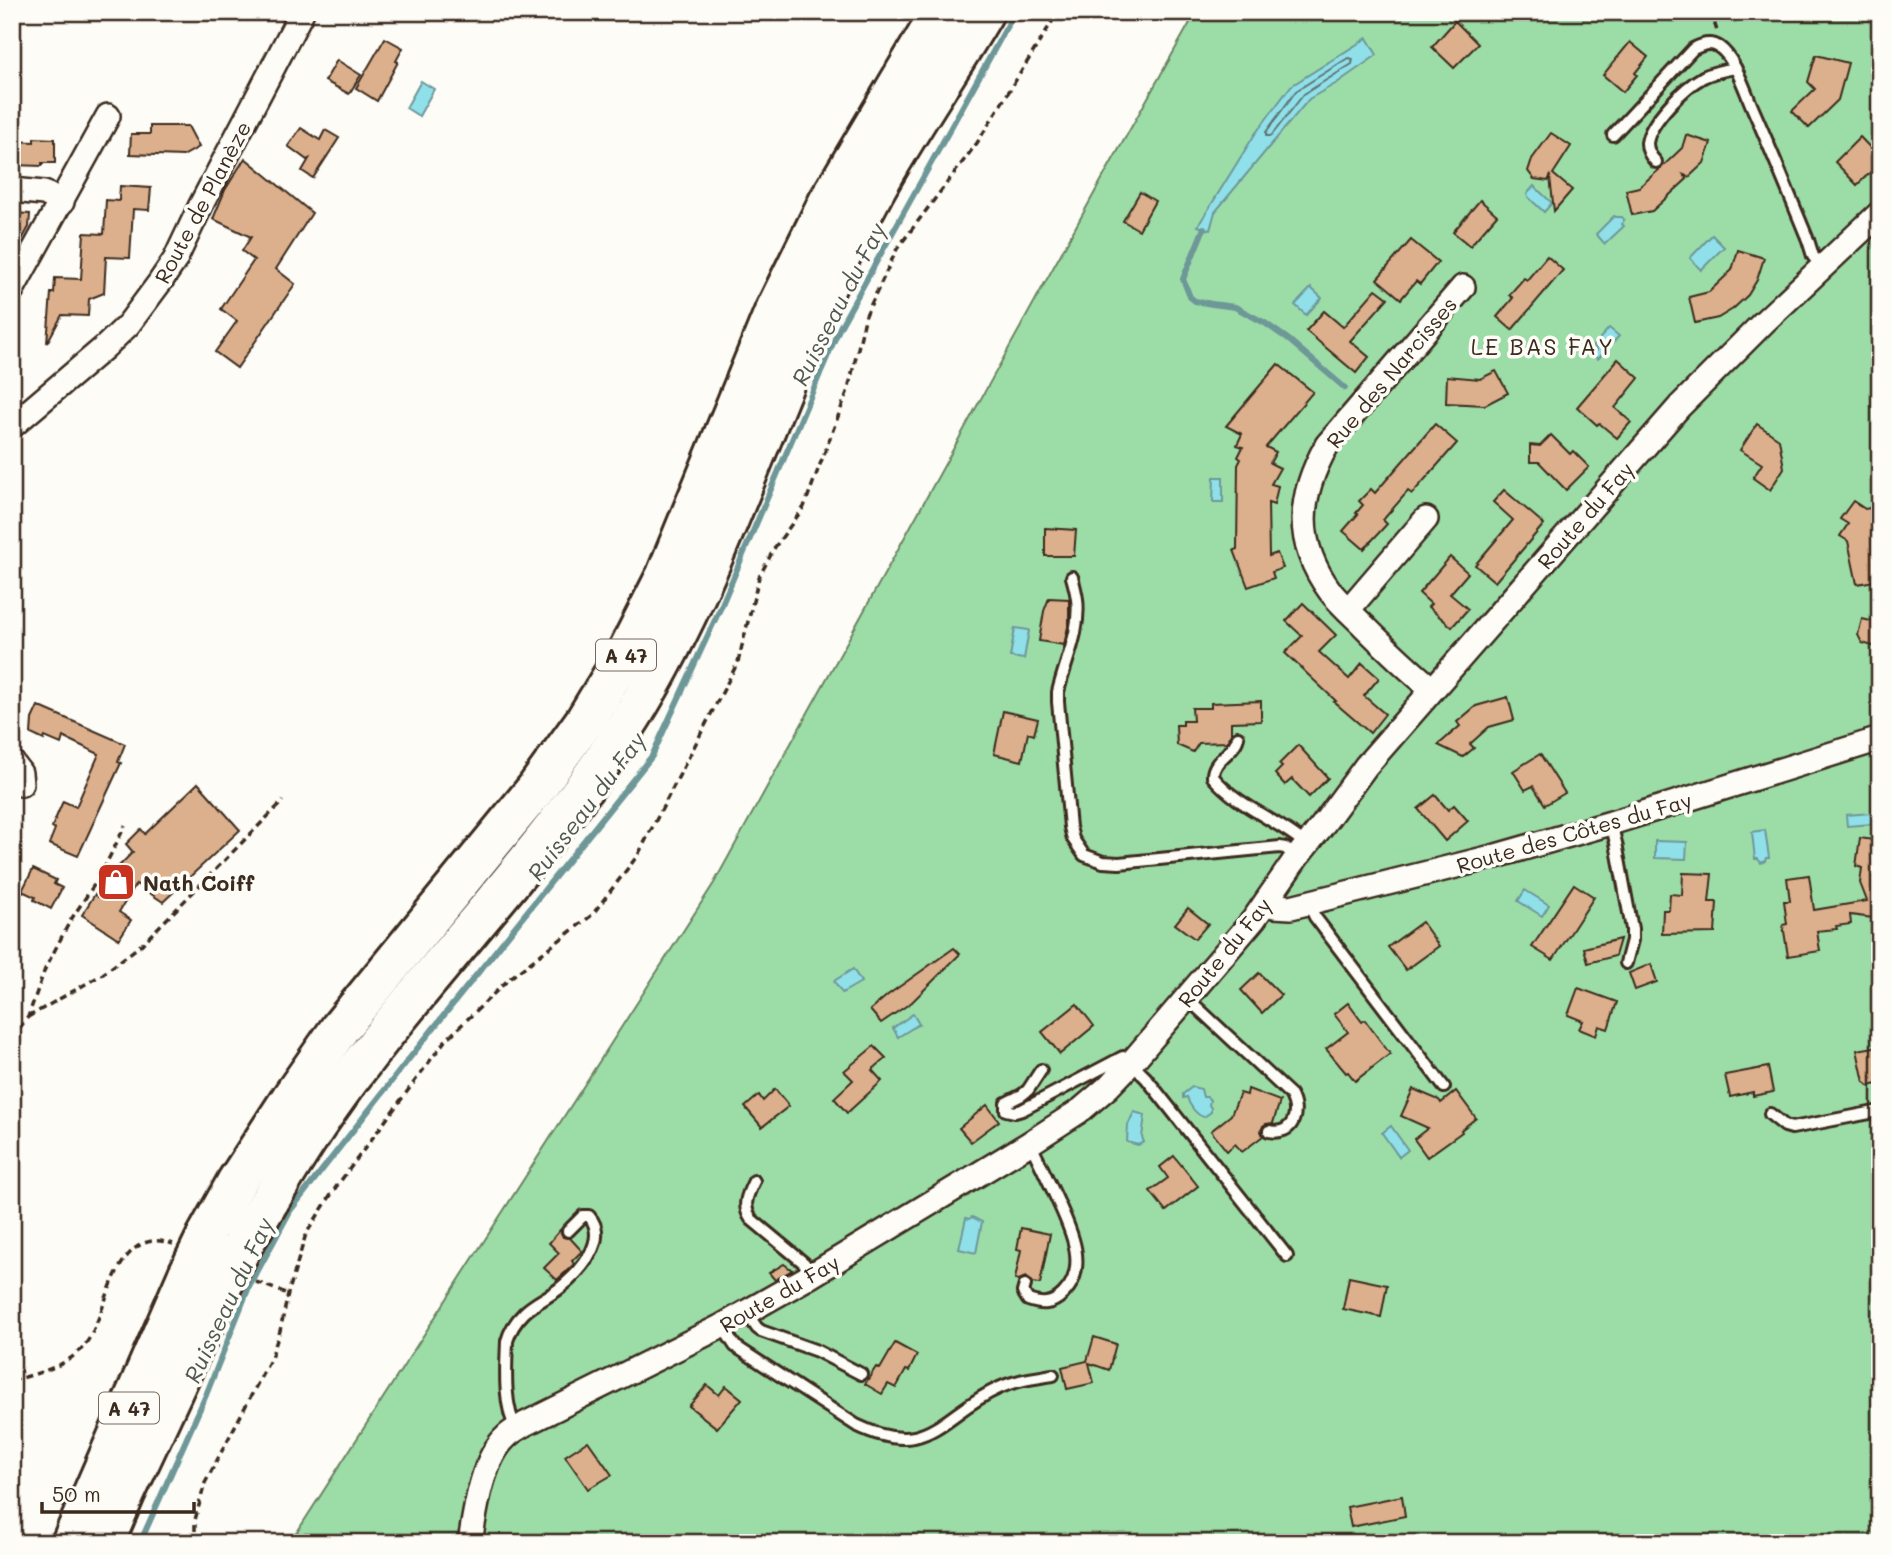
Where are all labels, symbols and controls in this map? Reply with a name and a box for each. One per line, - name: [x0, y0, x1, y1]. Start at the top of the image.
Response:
- street label: Route de Planèze: [148, 116, 256, 288]
- water label: Ruisseau du Fay: [784, 217, 892, 391]
- street label: Rue des Narcisses: [1320, 291, 1462, 453]
- district label: LE BAS FAY: [1471, 331, 1615, 361]
- street label: Route du Fay: [1531, 456, 1639, 574]
- road number: A 47: [596, 640, 656, 670]
- water label: Ruisseau du Fay: [520, 726, 652, 886]
- street label: Route des Côtes du Fay: [1453, 785, 1695, 879]
- shop icon: Nath Coiff: [95, 861, 137, 903]
- place label: Nath Coiff: [143, 869, 255, 896]
- street label: Route du Fay: [1171, 892, 1277, 1012]
- water label: Ruisseau du Fay: [177, 1213, 279, 1387]
- street label: Route du Fay: [714, 1248, 844, 1338]
- road number: A 47: [99, 1392, 159, 1424]
- scale bar: [42, 1471, 194, 1515]
- text: 50 m: [52, 1480, 101, 1507]

